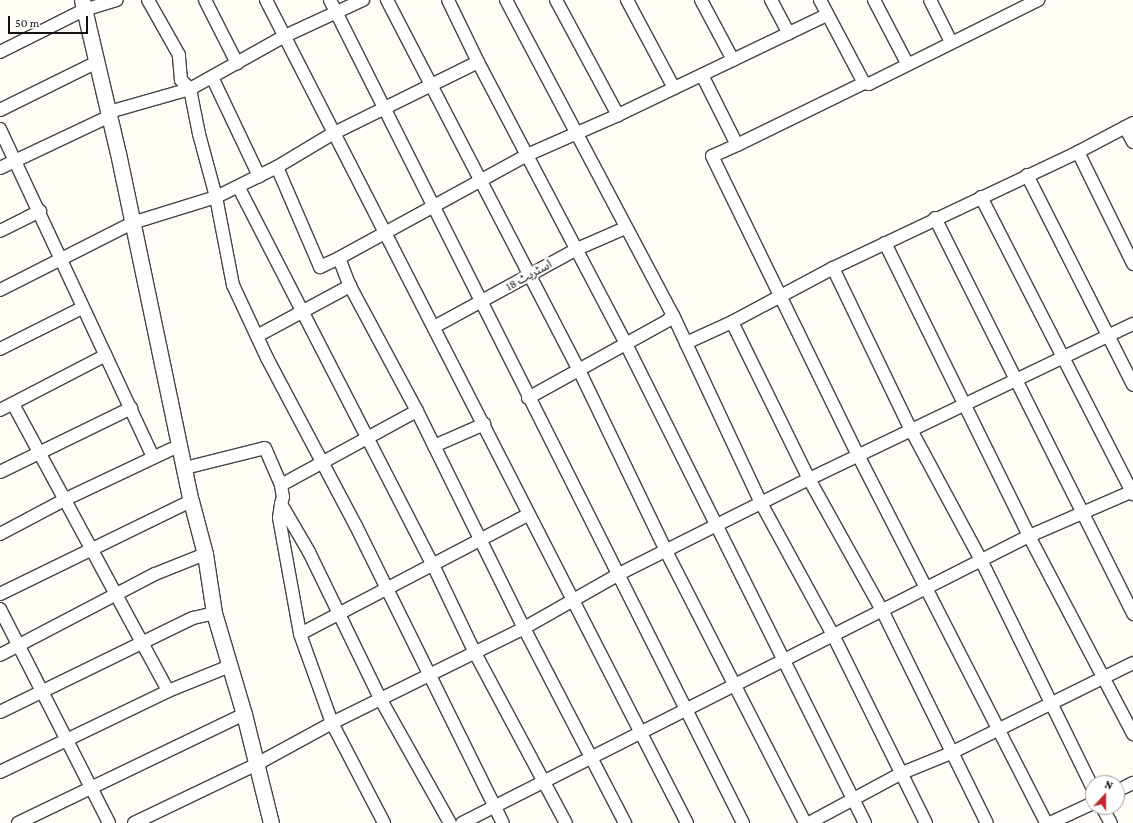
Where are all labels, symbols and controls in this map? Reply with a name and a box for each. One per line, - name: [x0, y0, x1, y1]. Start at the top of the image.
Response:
- scale bar: [10, 8, 90, 34]
- text: 50 m: [15, 16, 39, 30]
- street label: اسٹریٹ 18: [503, 257, 555, 295]
- north arrow: [1085, 775, 1125, 815]
- text: N: [1103, 778, 1115, 792]

